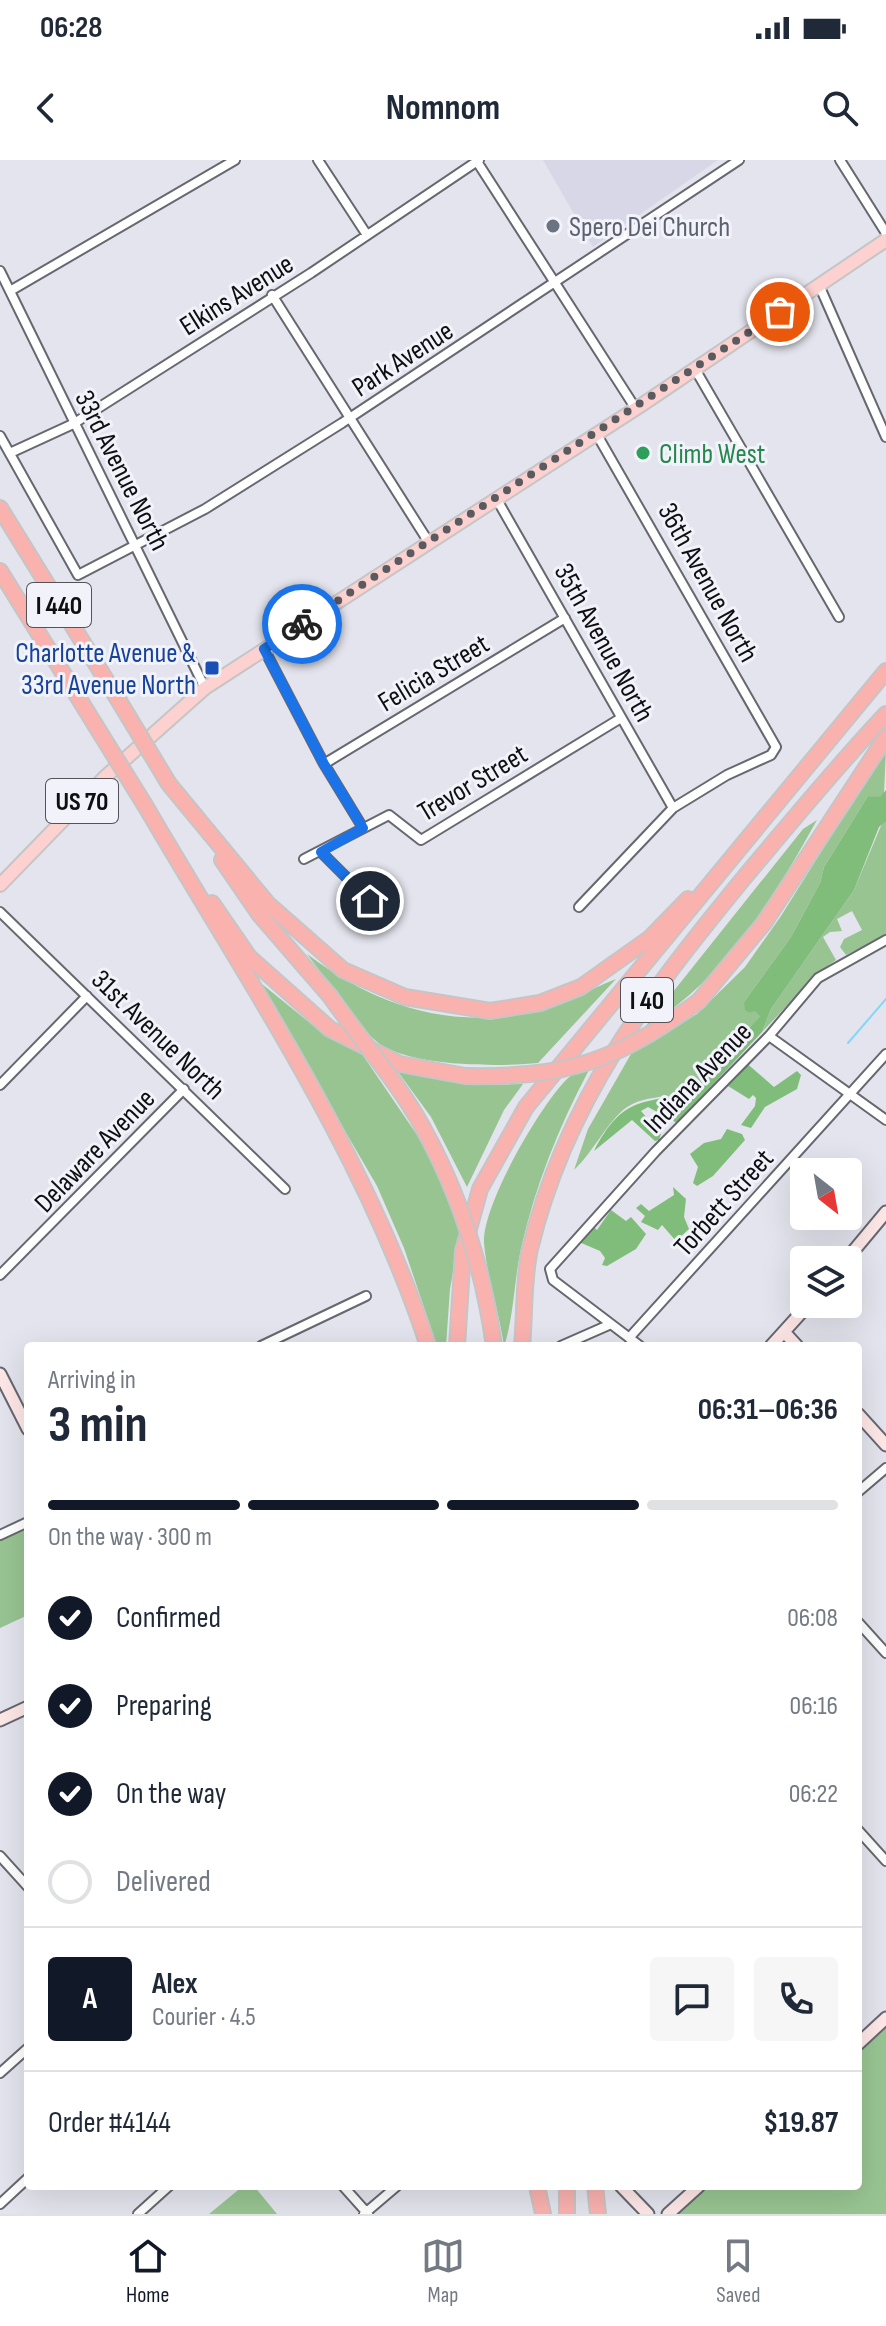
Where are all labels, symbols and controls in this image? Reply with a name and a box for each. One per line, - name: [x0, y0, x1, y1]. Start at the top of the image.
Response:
- text: 06:28: [40, 10, 102, 46]
- icon: back: [24, 86, 68, 130]
- icon: search: [818, 86, 862, 130]
- text: Nomnom: [386, 87, 500, 130]
- place label: Spero Dei Church: [569, 211, 730, 244]
- marker: Spero Dei Church: [544, 217, 562, 235]
- street label: Elkins Avenue: [174, 247, 300, 343]
- pin: [746, 278, 814, 346]
- icon: bag: [758, 290, 802, 334]
- street label: Park Avenue: [346, 314, 460, 404]
- street label: 33rd Avenue North: [67, 385, 176, 556]
- place label: Climb West: [659, 438, 765, 471]
- marker: Climb West: [634, 444, 652, 462]
- street label: 36th Avenue North: [650, 497, 765, 668]
- street label: 35th Avenue North: [547, 558, 661, 728]
- road number: I 440: [27, 583, 91, 627]
- courier: [262, 584, 342, 664]
- icon: bike: [280, 602, 324, 646]
- street label: Felicia Street: [372, 627, 495, 719]
- place label: Charlotte Avenue & 33rd Avenue North: [15, 637, 196, 702]
- marker: Charlotte Avenue & 33rd Avenue North: [203, 659, 221, 677]
- street label: Trevor Street: [412, 738, 533, 829]
- road number: US 70: [46, 779, 118, 823]
- pin: [336, 867, 404, 935]
- icon: home: [348, 879, 392, 923]
- street label: 31st Avenue North: [85, 963, 231, 1107]
- road number: I 40: [621, 978, 673, 1022]
- street label: Indiana Avenue: [637, 1016, 759, 1140]
- street label: Delaware Avenue: [28, 1082, 162, 1220]
- street label: Torbett Street: [668, 1143, 781, 1263]
- north arrow: [790, 1158, 862, 1230]
- map controls: [790, 1158, 862, 1318]
- button: layers: [790, 1246, 862, 1318]
- text: Arriving in: [48, 1365, 136, 1396]
- text: 06:31–06:36: [698, 1392, 838, 1428]
- text: 3 min: [48, 1394, 148, 1457]
- text: On the way · 300 m: [48, 1522, 212, 1553]
- icon: check: [48, 1596, 92, 1640]
- text: Confirmed: [116, 1600, 221, 1636]
- text: 06:08: [787, 1603, 838, 1634]
- icon: check: [48, 1684, 92, 1728]
- text: Preparing: [116, 1688, 212, 1724]
- text: 06:16: [790, 1691, 838, 1722]
- icon: check: [48, 1772, 92, 1816]
- text: On the way: [116, 1776, 226, 1812]
- text: 06:22: [789, 1779, 838, 1810]
- text: Delivered: [116, 1864, 211, 1900]
- button: chat: [650, 1957, 734, 2041]
- button: phone: [754, 1957, 838, 2041]
- text: Alex: [152, 1966, 198, 2002]
- text: A: [83, 1981, 97, 2017]
- text: Courier · 4.5: [152, 2002, 256, 2033]
- text: Order #4144: [48, 2105, 171, 2141]
- text: $19.87: [763, 2105, 838, 2141]
- tab: Home: [126, 2234, 170, 2309]
- tab: Map: [421, 2234, 465, 2309]
- tab: Saved: [716, 2234, 760, 2309]

